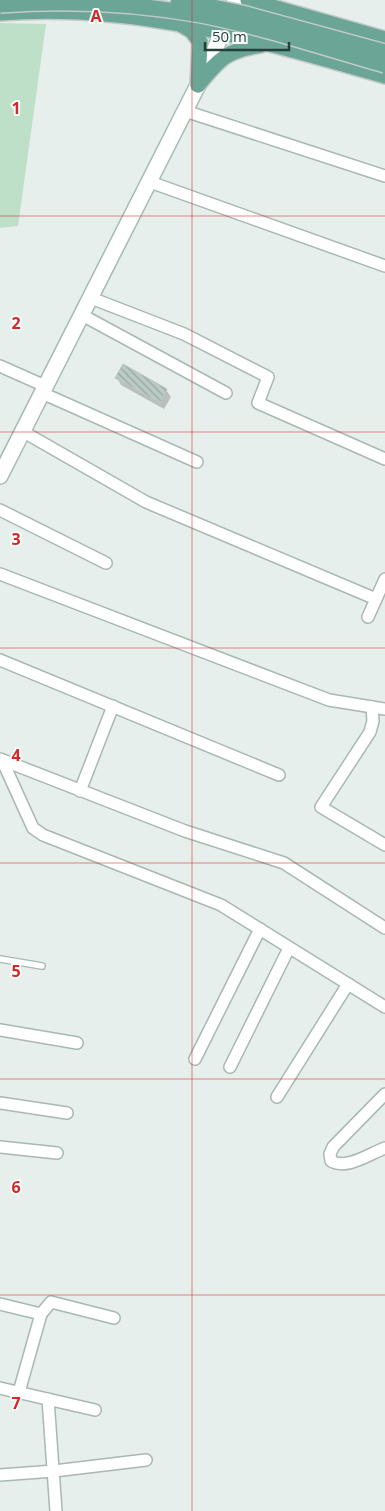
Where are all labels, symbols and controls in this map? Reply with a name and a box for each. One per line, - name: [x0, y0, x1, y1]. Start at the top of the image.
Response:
- text: A: [90, 5, 102, 27]
- scale bar: [205, 20, 289, 52]
- text: 50 m: [212, 26, 247, 46]
- text: 1: [11, 97, 21, 119]
- text: 2: [11, 312, 21, 334]
- text: 3: [11, 528, 21, 550]
- text: 4: [11, 744, 21, 766]
- text: 5: [11, 960, 21, 982]
- text: 6: [11, 1176, 21, 1198]
- text: 7: [11, 1392, 21, 1414]

